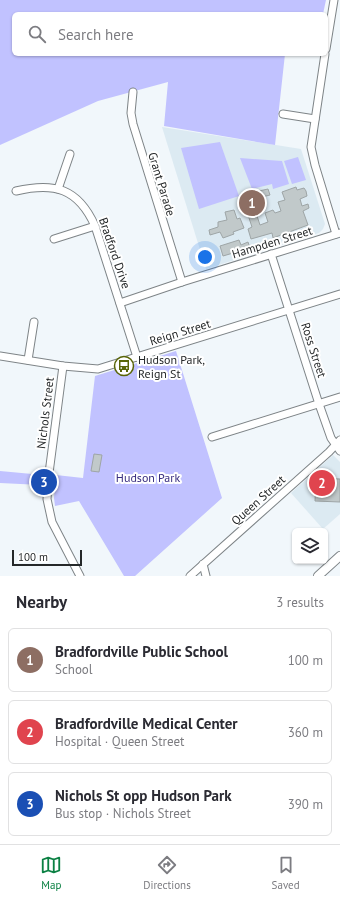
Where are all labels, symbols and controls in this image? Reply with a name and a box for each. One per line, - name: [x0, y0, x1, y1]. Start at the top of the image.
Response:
- search box: [12, 12, 328, 56]
- icon: search: [26, 23, 48, 45]
- text: Search here: [58, 25, 134, 44]
- street label: Grant Parade: [145, 150, 179, 218]
- pin: 1: [239, 188, 265, 218]
- street label: Bradford Drive: [96, 215, 134, 291]
- street label: Hampden Street: [230, 223, 314, 261]
- your location: [195, 247, 215, 267]
- street label: Reign Street: [148, 316, 212, 348]
- street label: Ross Street: [298, 321, 330, 379]
- place label: Hudson Park, Reign St: [138, 352, 205, 381]
- bus stop icon: Hudson Park, Reign St: [113, 355, 135, 377]
- street label: Nichols Street: [33, 376, 57, 450]
- pin: 3: [31, 467, 57, 497]
- pin: 2: [309, 468, 335, 498]
- park label: Hudson Park: [116, 470, 180, 485]
- street label: Queen Street: [228, 472, 288, 528]
- map controls: [292, 528, 328, 564]
- button: layers: [292, 528, 328, 564]
- scale bar: [12, 548, 82, 567]
- text: 100 m: [18, 550, 48, 564]
- text: Nearby: [16, 591, 67, 613]
- text: 3 results: [276, 594, 324, 611]
- text: Bradfordville Public School: [55, 642, 228, 661]
- text: 1: [26, 652, 34, 669]
- text: 100 m: [288, 652, 323, 669]
- text: School: [55, 661, 93, 678]
- text: Bradfordville Medical Center: [55, 714, 238, 733]
- text: 2: [26, 724, 34, 741]
- text: 360 m: [288, 724, 323, 741]
- text: Hospital · Queen Street: [55, 733, 185, 750]
- text: Nichols St opp Hudson Park: [55, 786, 232, 805]
- text: 3: [26, 796, 34, 813]
- text: 390 m: [288, 796, 323, 813]
- text: Bus stop · Nichols Street: [55, 805, 191, 822]
- tab: Map: [40, 854, 62, 892]
- tab: Directions: [143, 854, 191, 892]
- tab: Saved: [272, 854, 300, 892]

